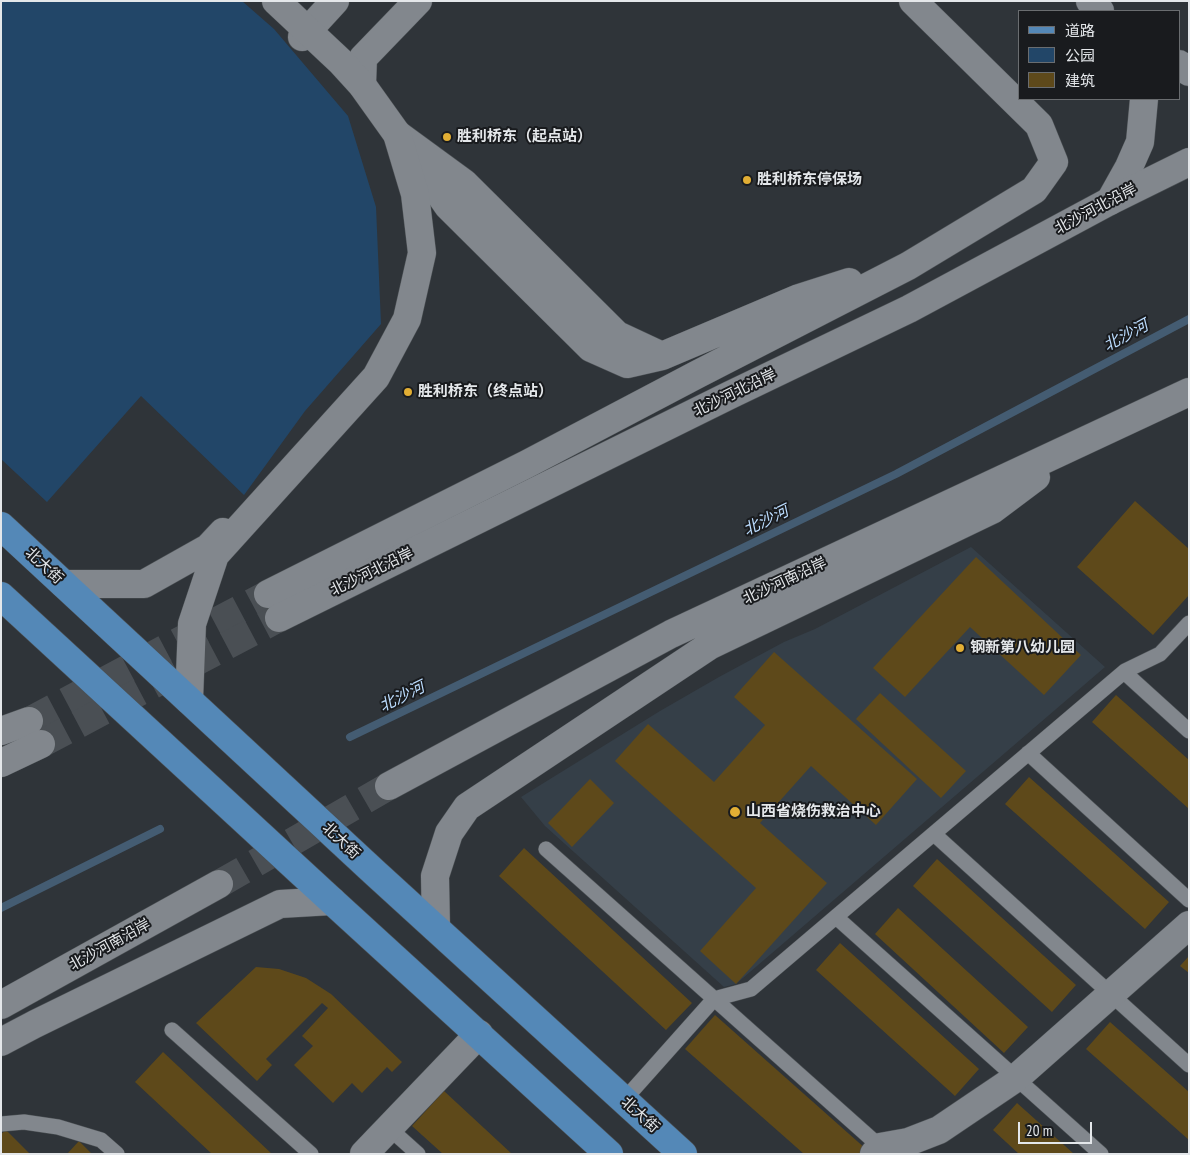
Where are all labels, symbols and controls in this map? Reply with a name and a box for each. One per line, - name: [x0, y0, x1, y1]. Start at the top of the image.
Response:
- legend: [1018, 10, 1180, 100]
- text: 道路: [1065, 21, 1095, 40]
- text: 公园: [1065, 46, 1095, 65]
- text: 建筑: [1065, 71, 1095, 90]
- place label: 胜利桥东（起点站）: [457, 128, 592, 146]
- marker: 胜利桥东（起点站）: [441, 131, 453, 143]
- place label: 胜利桥东停保场: [757, 171, 862, 189]
- marker: 胜利桥东停保场: [741, 174, 753, 186]
- street label: 北沙河北沿岸: [1052, 180, 1140, 238]
- water label: 北沙河: [1100, 316, 1152, 356]
- street label: 北沙河北沿岸: [691, 365, 779, 421]
- place label: 胜利桥东（终点站）: [418, 383, 553, 401]
- marker: 胜利桥东（终点站）: [402, 386, 414, 398]
- water label: 北沙河: [740, 502, 792, 540]
- street label: 北大街: [21, 544, 67, 588]
- street label: 北沙河北沿岸: [328, 544, 416, 600]
- street label: 北沙河南沿岸: [740, 554, 830, 608]
- place label: 钢新第八幼儿园: [970, 639, 1075, 657]
- marker: 钢新第八幼儿园: [954, 642, 966, 654]
- water label: 北沙河: [376, 678, 428, 716]
- place label: 山西省烧伤救治中心: [746, 803, 881, 821]
- marker: 山西省烧伤救治中心: [728, 805, 742, 819]
- street label: 北大街: [318, 819, 364, 863]
- street label: 北沙河南沿岸: [66, 915, 154, 975]
- street label: 北大街: [617, 1093, 663, 1137]
- scale bar: [1020, 1112, 1094, 1144]
- text: 20 m: [1026, 1121, 1052, 1140]

